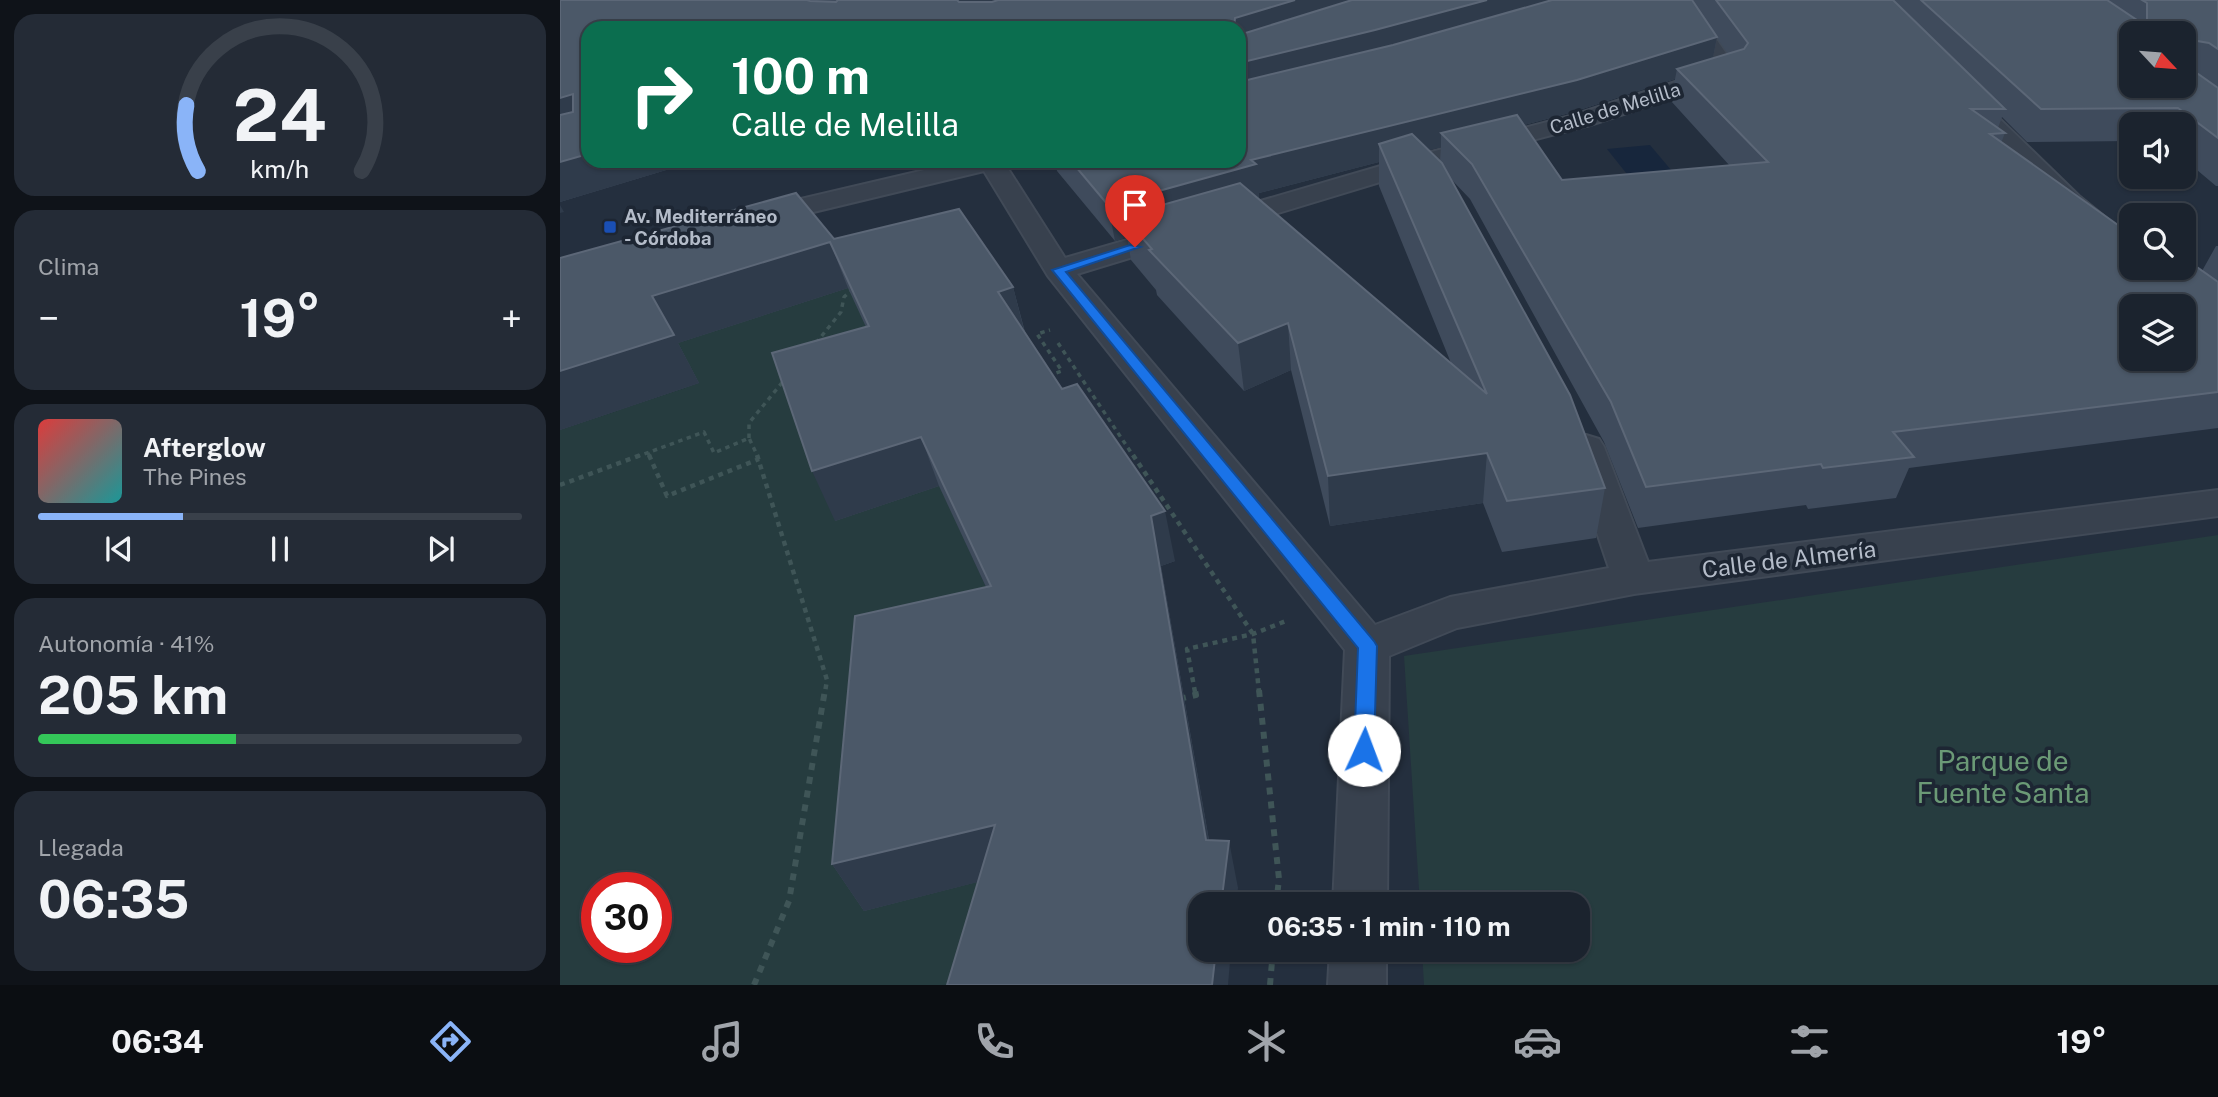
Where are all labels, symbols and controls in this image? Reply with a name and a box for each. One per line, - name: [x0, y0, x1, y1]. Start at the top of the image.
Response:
- north arrow: [2119, 21, 2196, 98]
- map controls: [2119, 21, 2196, 371]
- text: 100 m: [731, 47, 870, 105]
- icon: right: [616, 49, 707, 140]
- text: 24: [233, 72, 327, 157]
- street label: Calle de Melilla: [1547, 78, 1683, 138]
- text: Calle de Melilla: [731, 106, 959, 143]
- button: sound: [2119, 112, 2196, 189]
- text: km/h: [251, 154, 309, 184]
- pin: [1105, 175, 1165, 247]
- icon: arrive: [1116, 186, 1154, 224]
- button: search: [2119, 203, 2196, 280]
- place label: Av. Mediterráneo - Córdoba: [624, 205, 778, 249]
- marker: Av. Mediterráneo - Córdoba: [602, 219, 618, 235]
- text: Clima: [38, 253, 99, 280]
- text: 19°: [239, 288, 321, 349]
- button: layers: [2119, 294, 2196, 371]
- text: −: [38, 296, 59, 341]
- text: +: [501, 296, 522, 341]
- text: Afterglow: [143, 432, 266, 463]
- text: The Pines: [143, 463, 247, 490]
- icon: previous: [100, 530, 138, 568]
- icon: pause: [261, 530, 299, 568]
- icon: next: [422, 530, 460, 568]
- street label: Calle de Almería: [1700, 535, 1878, 583]
- text: Autonomía · 41%: [38, 630, 215, 657]
- text: 205 km: [38, 665, 228, 726]
- position arrow: [1327, 713, 1401, 787]
- park label: Parque de Fuente Santa: [1916, 744, 2090, 809]
- text: Llegada: [38, 834, 124, 861]
- text: 06:35: [38, 869, 189, 930]
- speed limit sign: 30: [581, 872, 672, 963]
- text: 06:35 · 1 min · 110 m: [1267, 911, 1511, 942]
- icon: directions: [426, 1017, 475, 1066]
- icon: music: [698, 1017, 747, 1066]
- icon: phone: [970, 1017, 1019, 1066]
- icon: climate: [1242, 1017, 1291, 1066]
- icon: car: [1513, 1017, 1562, 1066]
- icon: filters: [1785, 1017, 1834, 1066]
- text: 06:34: [111, 1023, 204, 1060]
- text: 19°: [2057, 1023, 2107, 1060]

